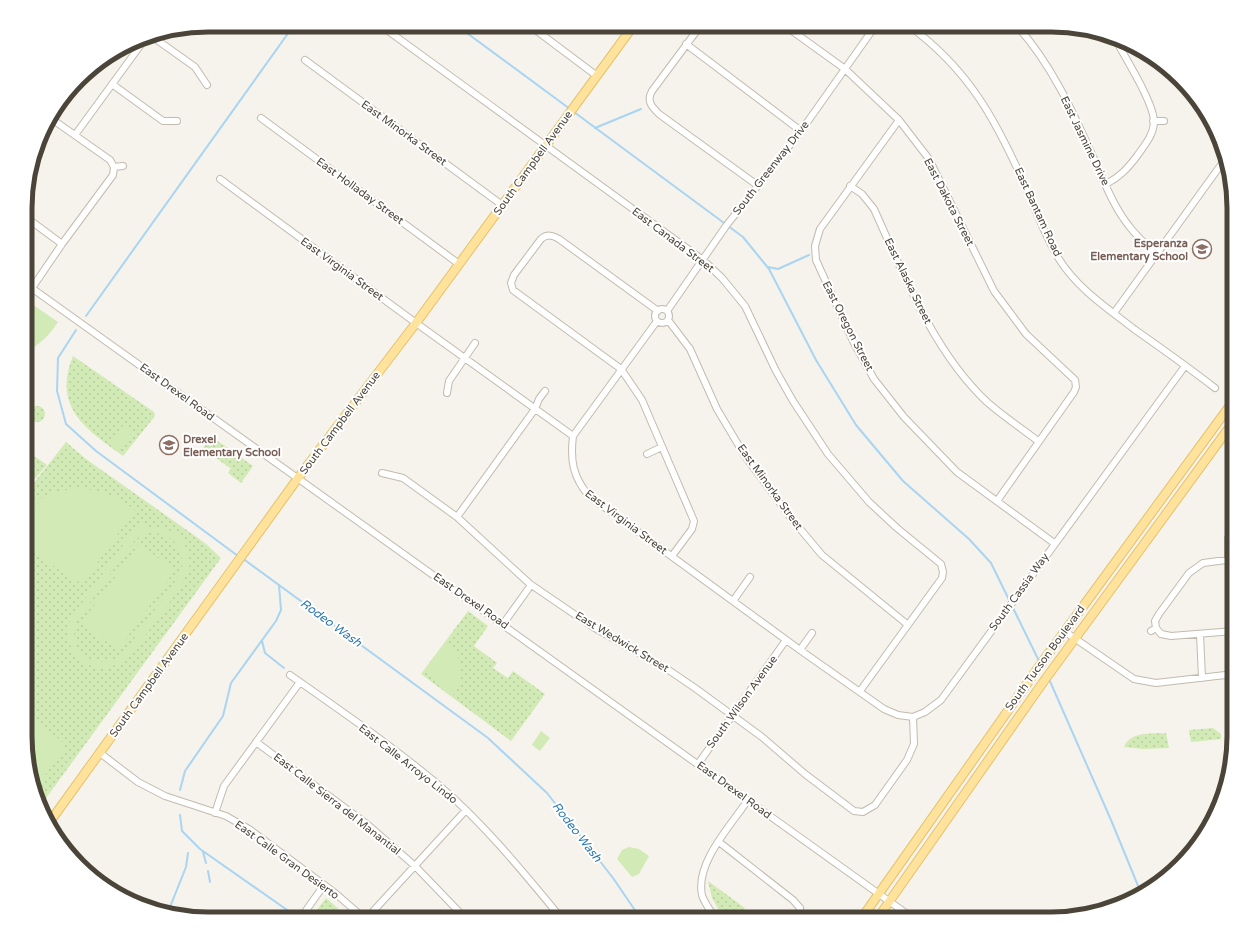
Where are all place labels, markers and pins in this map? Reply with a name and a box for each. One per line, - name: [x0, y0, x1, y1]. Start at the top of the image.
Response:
- place label: Esperanza Elementary School: [1090, 237, 1188, 264]
- school or university icon: Esperanza Elementary School: [1191, 238, 1213, 260]
- place label: Drexel Elementary School: [183, 433, 281, 460]
- school or university icon: Drexel Elementary School: [158, 434, 180, 456]

